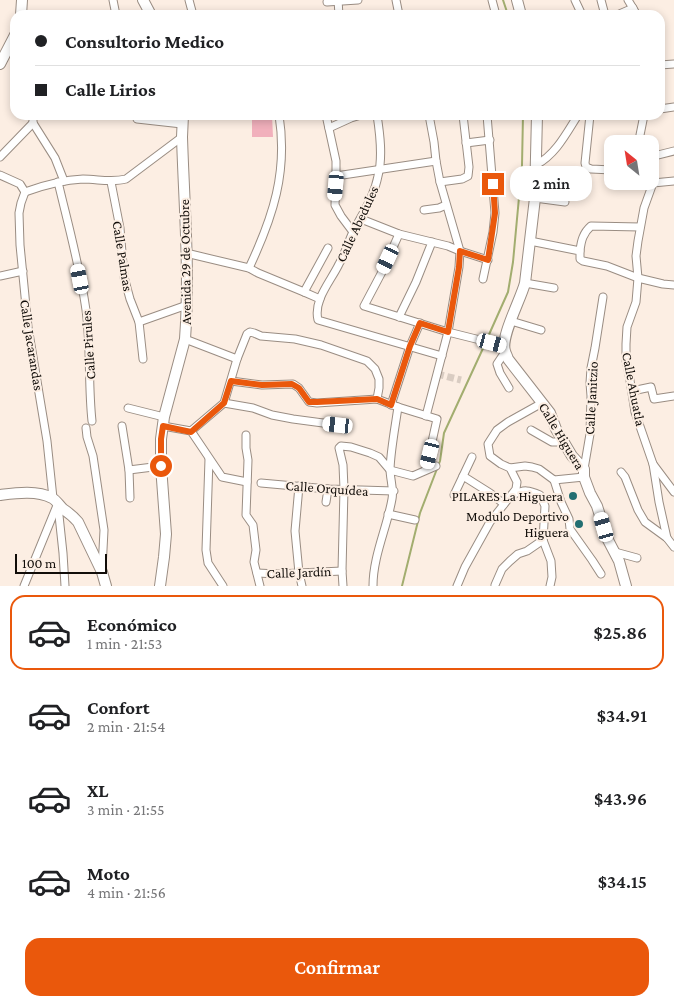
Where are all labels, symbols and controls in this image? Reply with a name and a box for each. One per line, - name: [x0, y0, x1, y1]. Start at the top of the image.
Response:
- text: Consultorio Medico: [65, 31, 224, 52]
- text: Calle Lirios: [65, 79, 156, 100]
- north arrow: [604, 135, 659, 190]
- map controls: [604, 135, 659, 190]
- callout: 2 min: [510, 166, 593, 202]
- car: [327, 170, 344, 202]
- route end: [482, 173, 504, 195]
- text: 2 min: [532, 175, 570, 192]
- street label: Calle Abedules: [332, 183, 382, 265]
- street label: Avenida 29 de Octubre: [176, 199, 194, 325]
- street label: Calle Palmas: [110, 220, 136, 292]
- car: [374, 242, 401, 276]
- car: [69, 263, 90, 295]
- street label: Calle Jacarandas: [17, 298, 47, 392]
- street label: Calle Pirules: [78, 310, 98, 380]
- car: [475, 332, 508, 354]
- street label: Calle Ahuatla: [619, 351, 649, 428]
- street label: Calle Janitzio: [581, 361, 601, 435]
- street label: Calle Higuera: [536, 400, 588, 473]
- car: [322, 416, 353, 434]
- car: [419, 438, 440, 470]
- route start: [150, 455, 172, 477]
- street label: Calle Orquídea: [285, 477, 370, 499]
- place label: PILARES La Higuera: [452, 488, 564, 504]
- marker: PILARES La Higuera: [567, 490, 579, 502]
- place label: Modulo Deportivo Higuera: [466, 508, 570, 540]
- car: [592, 511, 615, 543]
- marker: Modulo Deportivo Higuera: [573, 518, 585, 530]
- scale bar: [15, 551, 108, 574]
- text: 100 m: [22, 555, 56, 571]
- street label: Calle Jardín: [266, 563, 332, 581]
- icon: car: [27, 610, 72, 655]
- text: Económico: [87, 614, 177, 635]
- text: $25.86: [594, 622, 647, 643]
- text: 1 min · 21:53: [87, 635, 162, 652]
- icon: car: [27, 693, 72, 738]
- text: Confort: [87, 697, 150, 718]
- text: $34.91: [597, 705, 647, 726]
- text: 2 min · 21:54: [87, 718, 165, 735]
- icon: car: [27, 776, 72, 821]
- text: XL: [87, 780, 109, 801]
- text: $43.96: [594, 788, 647, 809]
- text: 3 min · 21:55: [87, 801, 165, 818]
- icon: car: [27, 859, 72, 904]
- text: Moto: [87, 863, 130, 884]
- text: $34.15: [598, 871, 647, 892]
- text: 4 min · 21:56: [87, 884, 166, 901]
- button: Confirmar: [25, 938, 649, 996]

